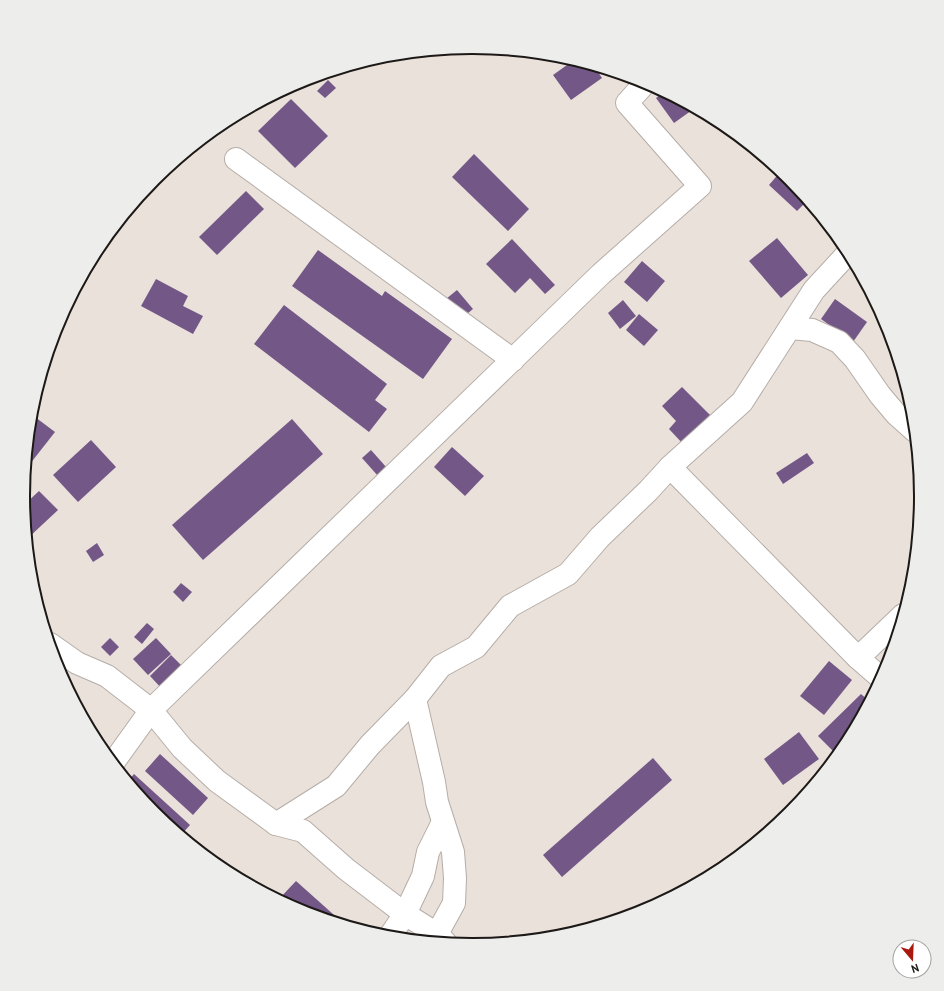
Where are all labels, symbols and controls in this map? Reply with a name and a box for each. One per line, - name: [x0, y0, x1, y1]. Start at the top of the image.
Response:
- north arrow: [892, 939, 932, 979]
- text: N: [910, 961, 921, 976]

